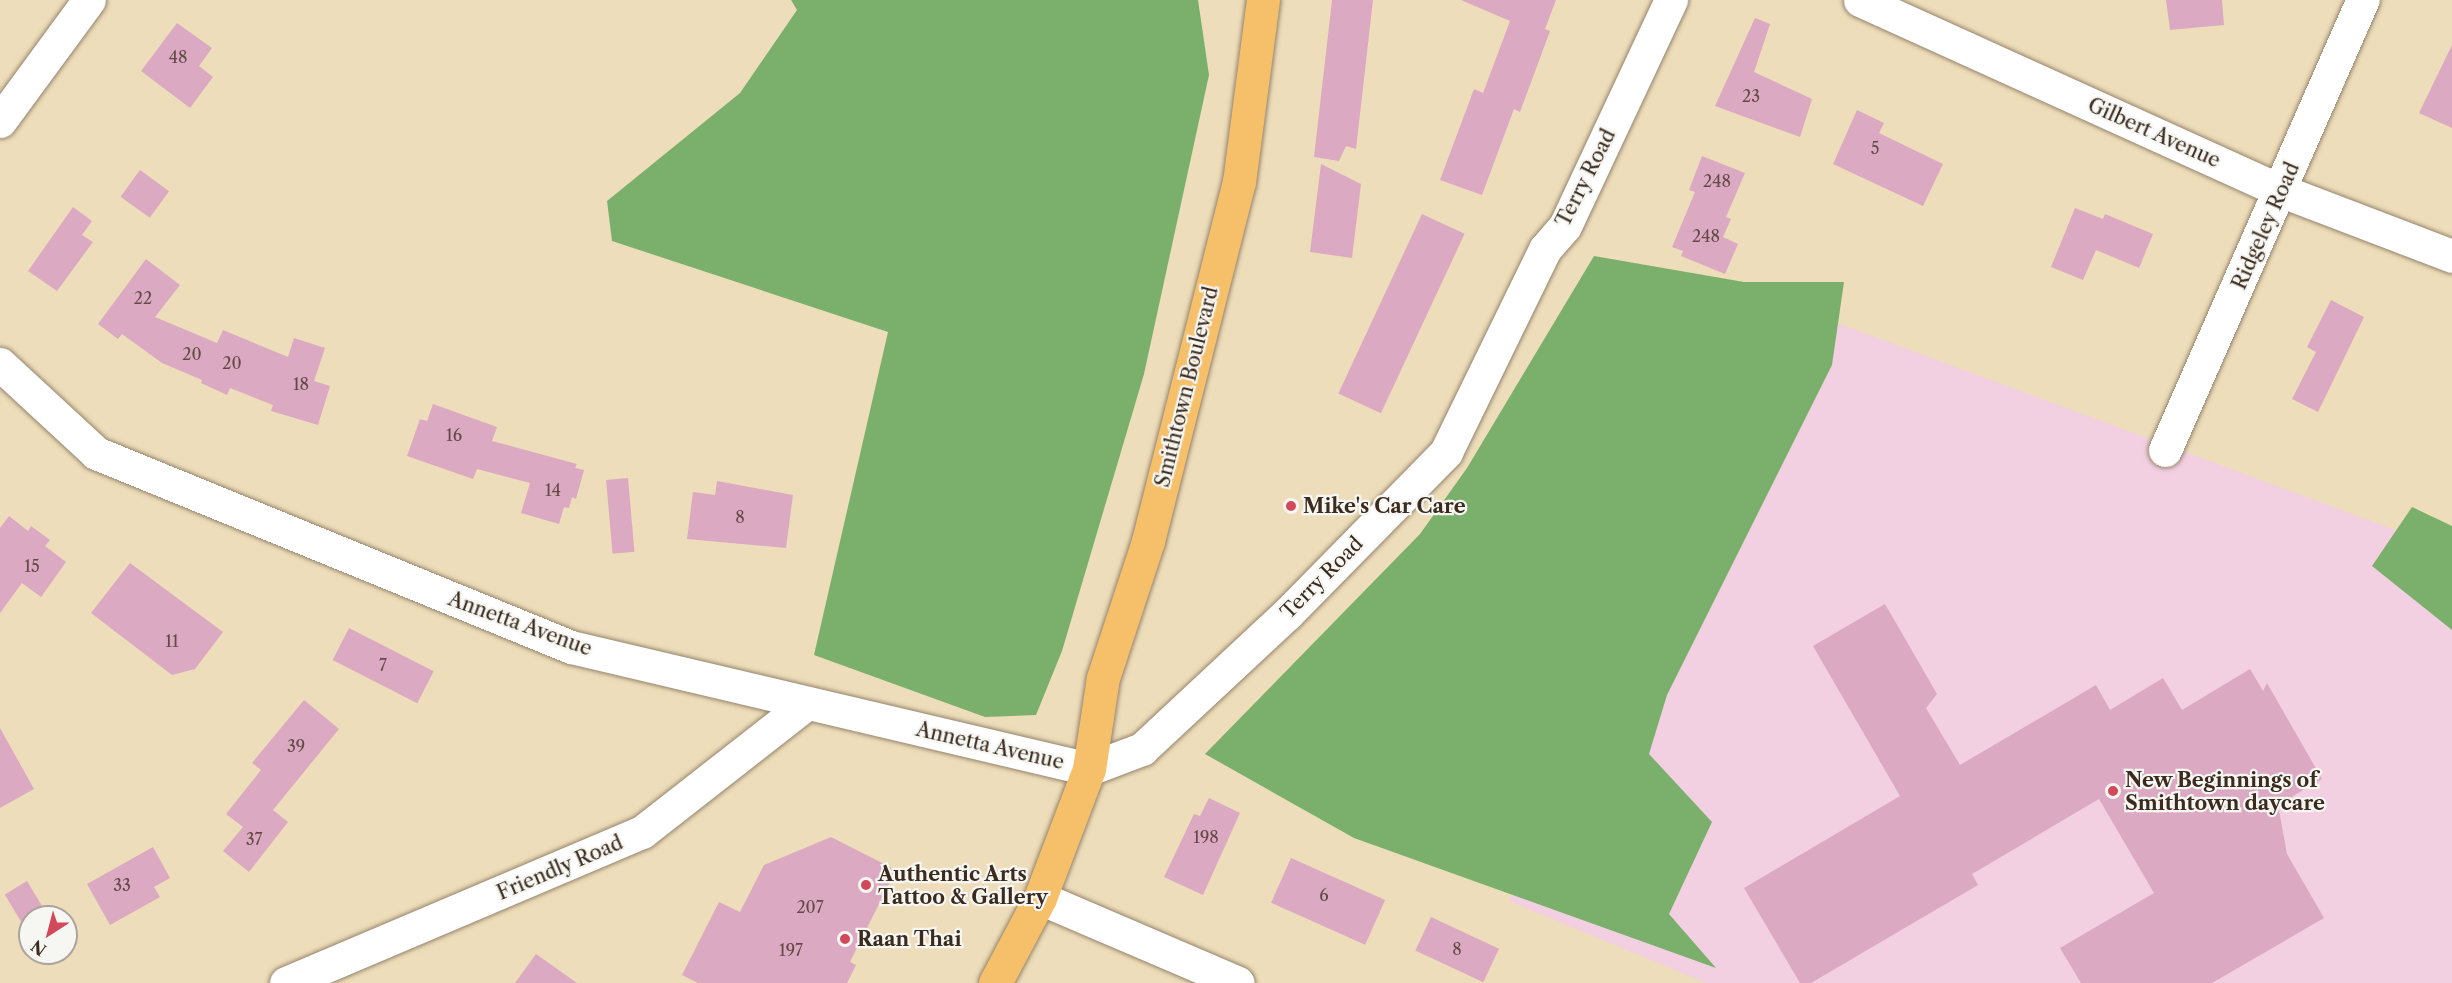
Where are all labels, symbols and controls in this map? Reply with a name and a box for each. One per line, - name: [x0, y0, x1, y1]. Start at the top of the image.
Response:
- house number: 48: [169, 47, 187, 67]
- house number: 23: [1742, 86, 1760, 106]
- street label: Gilbert Avenue: [2084, 93, 2224, 173]
- street label: Terry Road: [1551, 125, 1621, 231]
- house number: 5: [1871, 138, 1879, 158]
- street label: Ridgeley Road: [2227, 158, 2305, 294]
- house number: 248: [1703, 171, 1731, 191]
- house number: 248: [1692, 226, 1720, 246]
- street label: Smithtown Boulevard: [1150, 284, 1224, 490]
- house number: 22: [134, 288, 152, 308]
- house number: 20: [182, 344, 202, 364]
- house number: 20: [222, 353, 242, 373]
- house number: 18: [293, 374, 309, 394]
- house number: 16: [446, 425, 462, 445]
- house number: 14: [545, 480, 561, 500]
- place label: Mike's Car Care: [1303, 494, 1466, 518]
- marker: Mike's Car Care: [1284, 499, 1298, 513]
- house number: 8: [735, 507, 745, 527]
- street label: Terry Road: [1276, 532, 1368, 624]
- house number: 15: [24, 556, 40, 576]
- street label: Annetta Avenue: [444, 587, 596, 661]
- house number: 11: [165, 631, 179, 651]
- house number: 7: [379, 655, 387, 675]
- street label: Annetta Avenue: [913, 717, 1067, 775]
- house number: 39: [287, 736, 305, 756]
- place label: New Beginnings of Smithtown daycare: [2125, 768, 2325, 815]
- marker: New Beginnings of Smithtown daycare: [2106, 784, 2120, 798]
- house number: 198: [1193, 827, 1219, 847]
- house number: 37: [246, 829, 262, 849]
- street label: Friendly Road: [493, 831, 627, 905]
- place label: Authentic Arts Tattoo & Gallery: [878, 862, 1048, 909]
- house number: 33: [113, 875, 131, 895]
- marker: Authentic Arts Tattoo & Gallery: [859, 878, 873, 892]
- house number: 6: [1319, 885, 1329, 905]
- house number: 207: [796, 897, 824, 917]
- north arrow: [18, 905, 78, 965]
- place label: Raan Thai: [857, 927, 962, 951]
- marker: Raan Thai: [838, 932, 852, 946]
- text: N: [27, 936, 50, 960]
- house number: 8: [1452, 939, 1462, 959]
- house number: 197: [779, 940, 803, 960]

